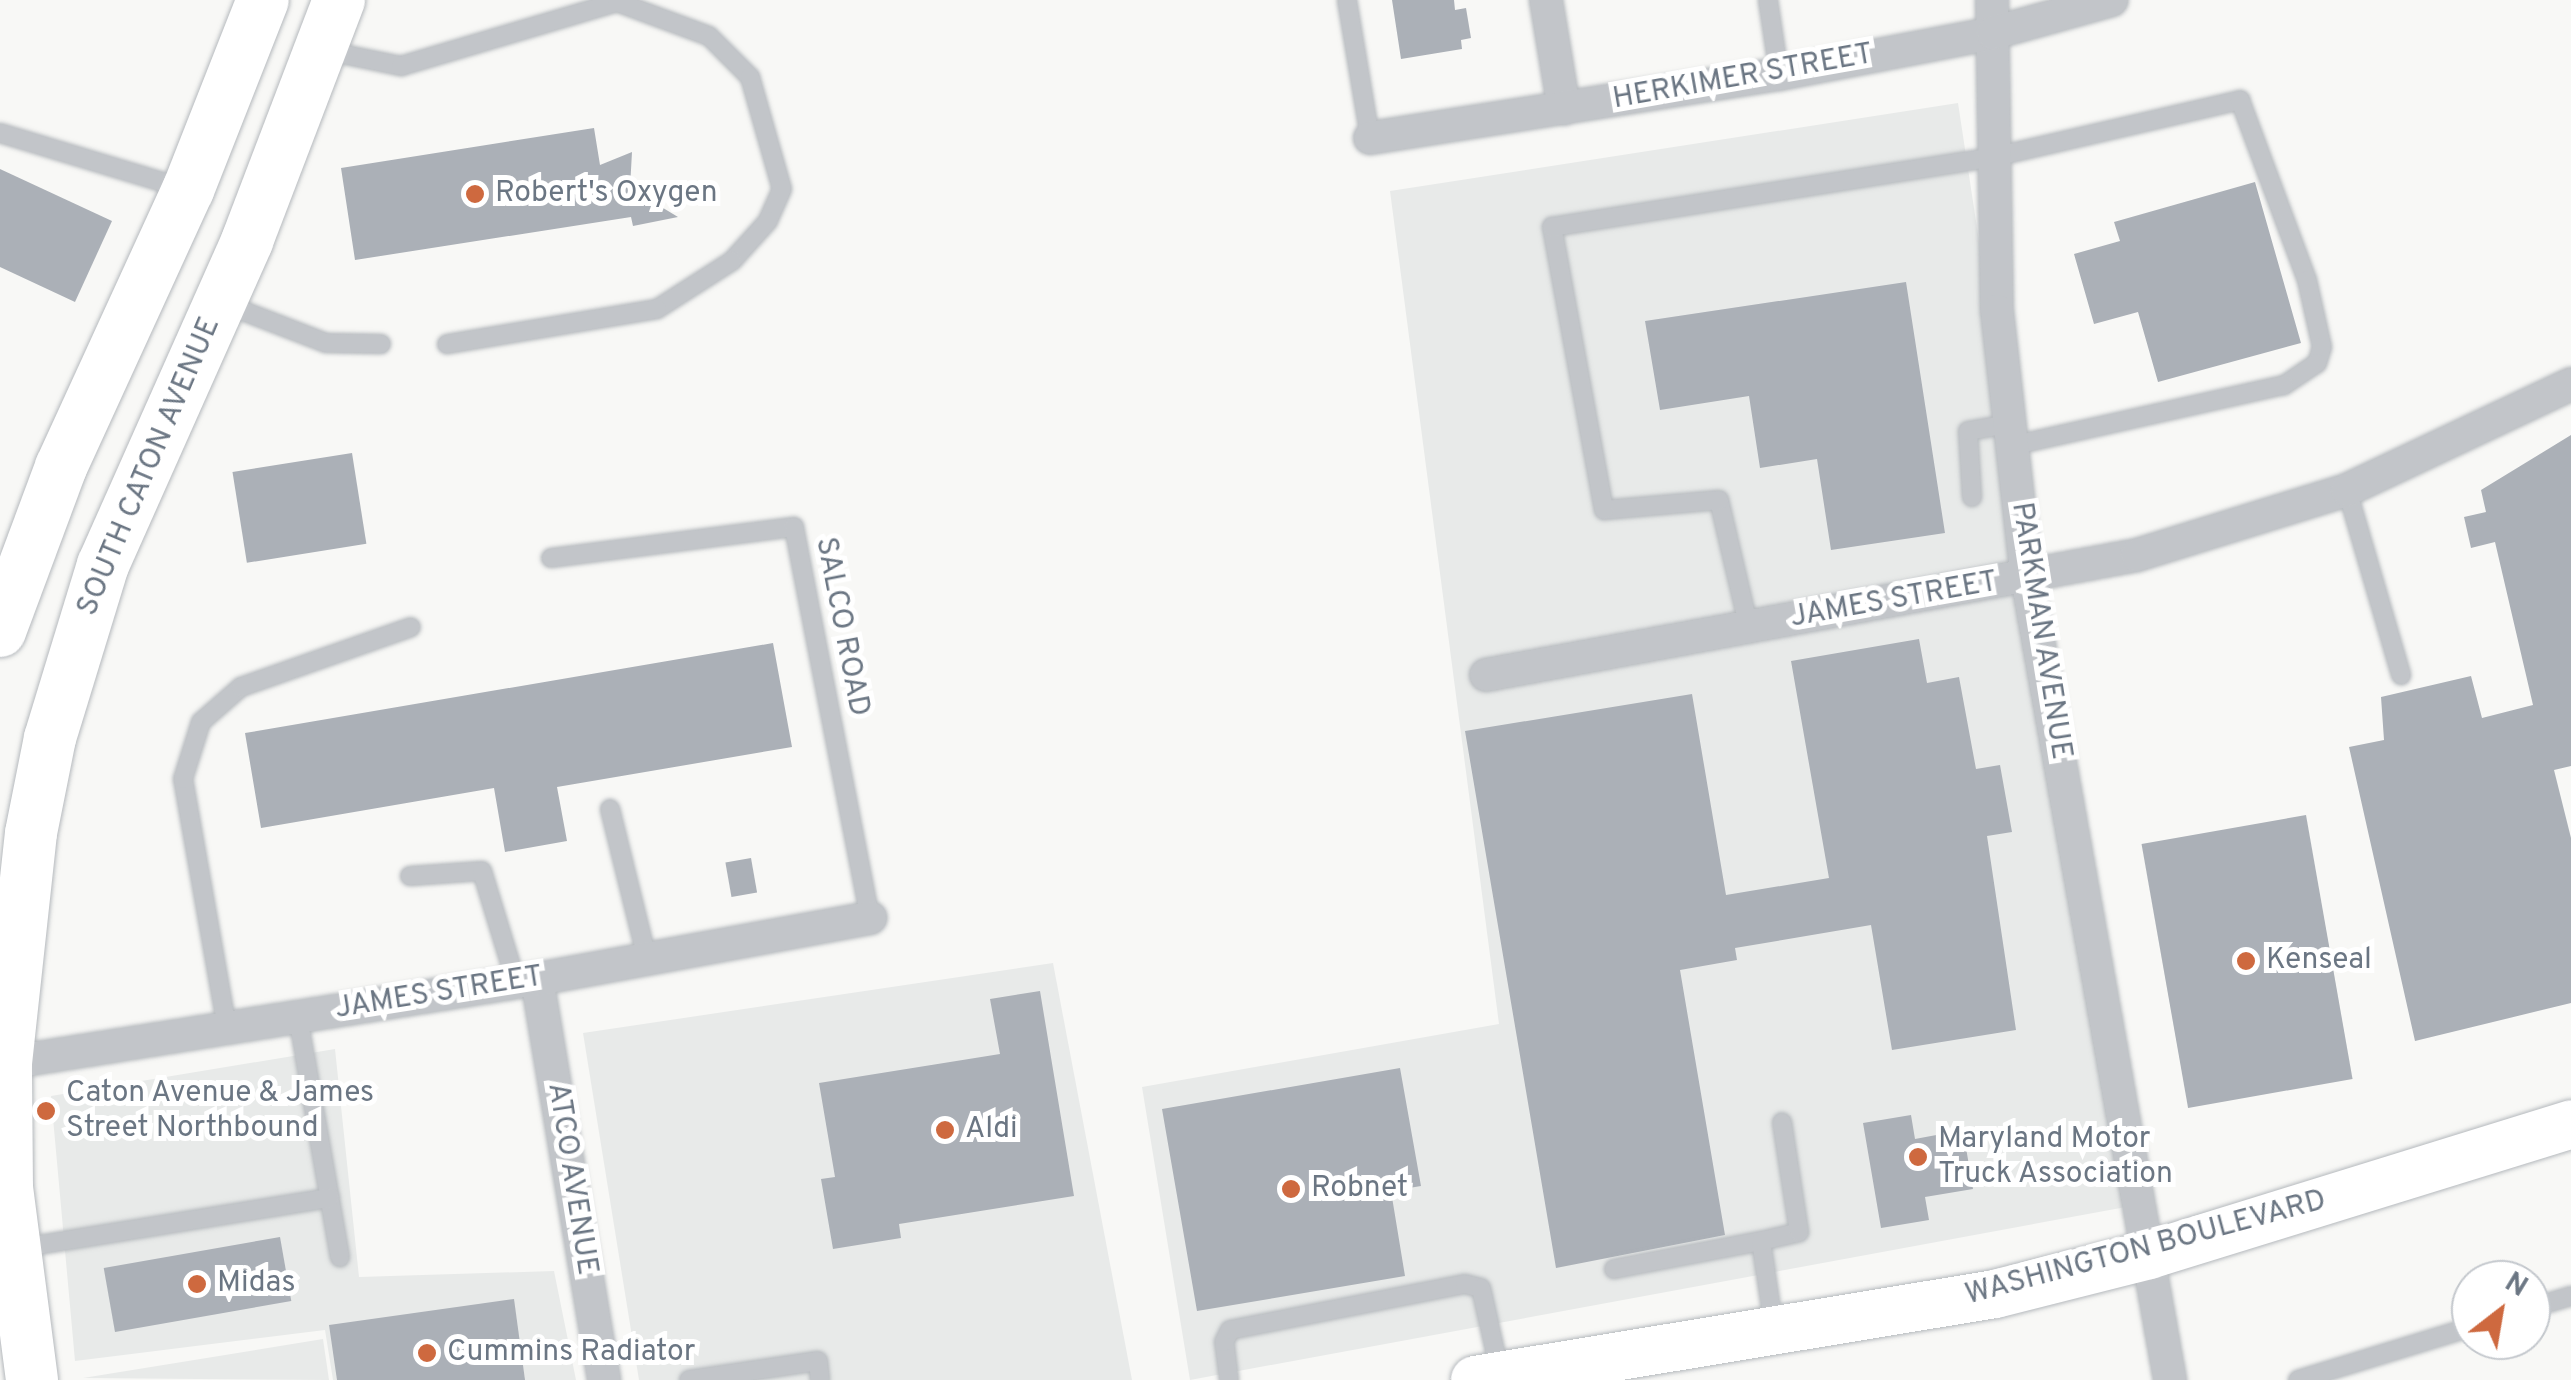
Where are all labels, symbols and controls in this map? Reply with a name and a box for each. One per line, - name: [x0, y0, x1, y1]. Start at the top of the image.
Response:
- street label: HERKIMER STREET: [1610, 37, 1876, 119]
- place label: Robert's Oxygen: [495, 176, 718, 212]
- marker: Robert's Oxygen: [464, 183, 486, 205]
- street label: SOUTH CATON AVENUE: [70, 312, 230, 622]
- street label: PARKMAN AVENUE: [2002, 499, 2078, 763]
- street label: SALCO ROAD: [806, 534, 876, 720]
- street label: JAMES STREET: [1788, 565, 2000, 637]
- place label: Kenseal: [2266, 943, 2372, 979]
- marker: Kenseal: [2235, 950, 2257, 972]
- street label: JAMES STREET: [333, 960, 545, 1028]
- place label: Caton Avenue & James Street Northbound: [66, 1076, 375, 1146]
- street label: ATCO AVENUE: [538, 1080, 604, 1278]
- marker: Caton Avenue & James Street Northbound: [35, 1100, 57, 1122]
- place label: Aldi: [965, 1112, 1018, 1148]
- marker: Aldi: [934, 1119, 956, 1141]
- place label: Maryland Motor Truck Association: [1938, 1122, 2174, 1192]
- marker: Maryland Motor Truck Association: [1907, 1146, 1929, 1168]
- place label: Robnet: [1311, 1171, 1408, 1207]
- marker: Robnet: [1280, 1178, 1302, 1200]
- street label: WASHINGTON BOULEVARD: [1962, 1183, 2330, 1315]
- north arrow: [2451, 1260, 2551, 1360]
- text: N: [2498, 1265, 2533, 1307]
- place label: Midas: [217, 1266, 295, 1302]
- marker: Midas: [186, 1273, 208, 1295]
- place label: Cummins Radiator: [447, 1335, 695, 1371]
- marker: Cummins Radiator: [416, 1342, 438, 1364]

